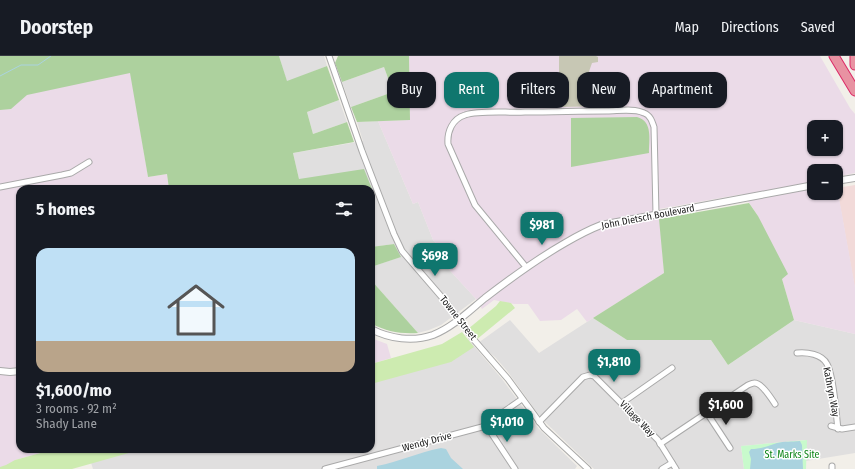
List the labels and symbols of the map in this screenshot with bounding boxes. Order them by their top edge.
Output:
street label: John Dietsch Boulevard [600,202,696,232]
pin: $981 [518,212,566,246]
pin: $698 [411,243,459,277]
street label: Towne Street [437,293,480,343]
pin: $1,810 [581,349,647,383]
street label: Kathryn Way [820,366,842,419]
pin: $1,600 [693,392,759,426]
street label: Village Way [617,398,658,440]
pin: $1,010 [474,409,540,443]
street label: Wendy Drive [401,430,453,454]
park label: St. Marks Site [764,449,820,461]

